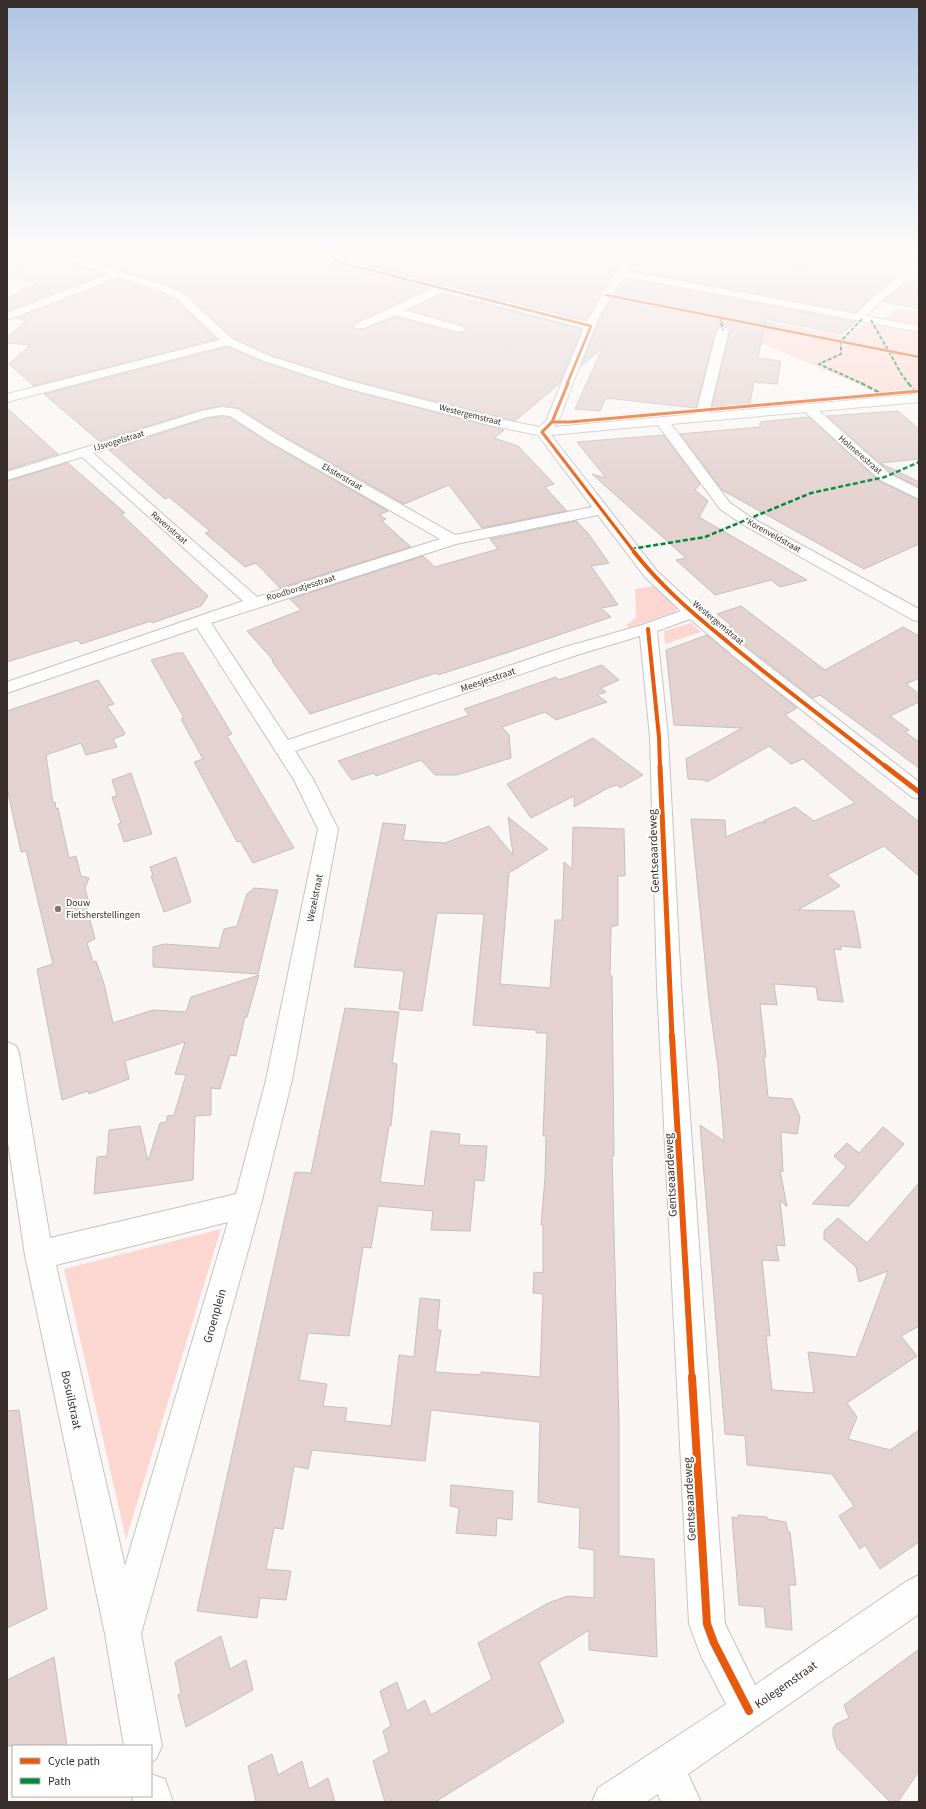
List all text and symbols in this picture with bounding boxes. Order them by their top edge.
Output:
street label: Westergemstraat [438,401,502,429]
street label: IJsvogelstraat [92,427,146,455]
street label: Holmerestraat [835,432,885,478]
street label: Eksterstraat [319,460,365,494]
street label: Ravenstraat [148,508,190,548]
street label: Korenveldstraat [745,516,803,556]
street label: Roodborstjesstraat [265,571,337,605]
street label: Westergemstraat [690,598,746,648]
street label: Meesjesstraat [459,664,518,696]
street label: Gentseaardeweg [644,809,664,893]
street label: Wezelstraat [304,872,327,923]
place label: Douw Fietsherstellingen [66,896,140,922]
marker: Douw Fietsherstellingen [53,904,63,914]
street label: Gentseaardeweg [660,1133,682,1217]
street label: Groenplein [199,1287,231,1345]
street label: Bosuilstraat [56,1369,86,1431]
street label: Gentseaardeweg [679,1457,701,1541]
street label: Kolegemstraat [751,1657,821,1713]
legend [12,1745,152,1797]
text: Cycle path [48,1753,100,1770]
text: Path [48,1773,71,1790]

